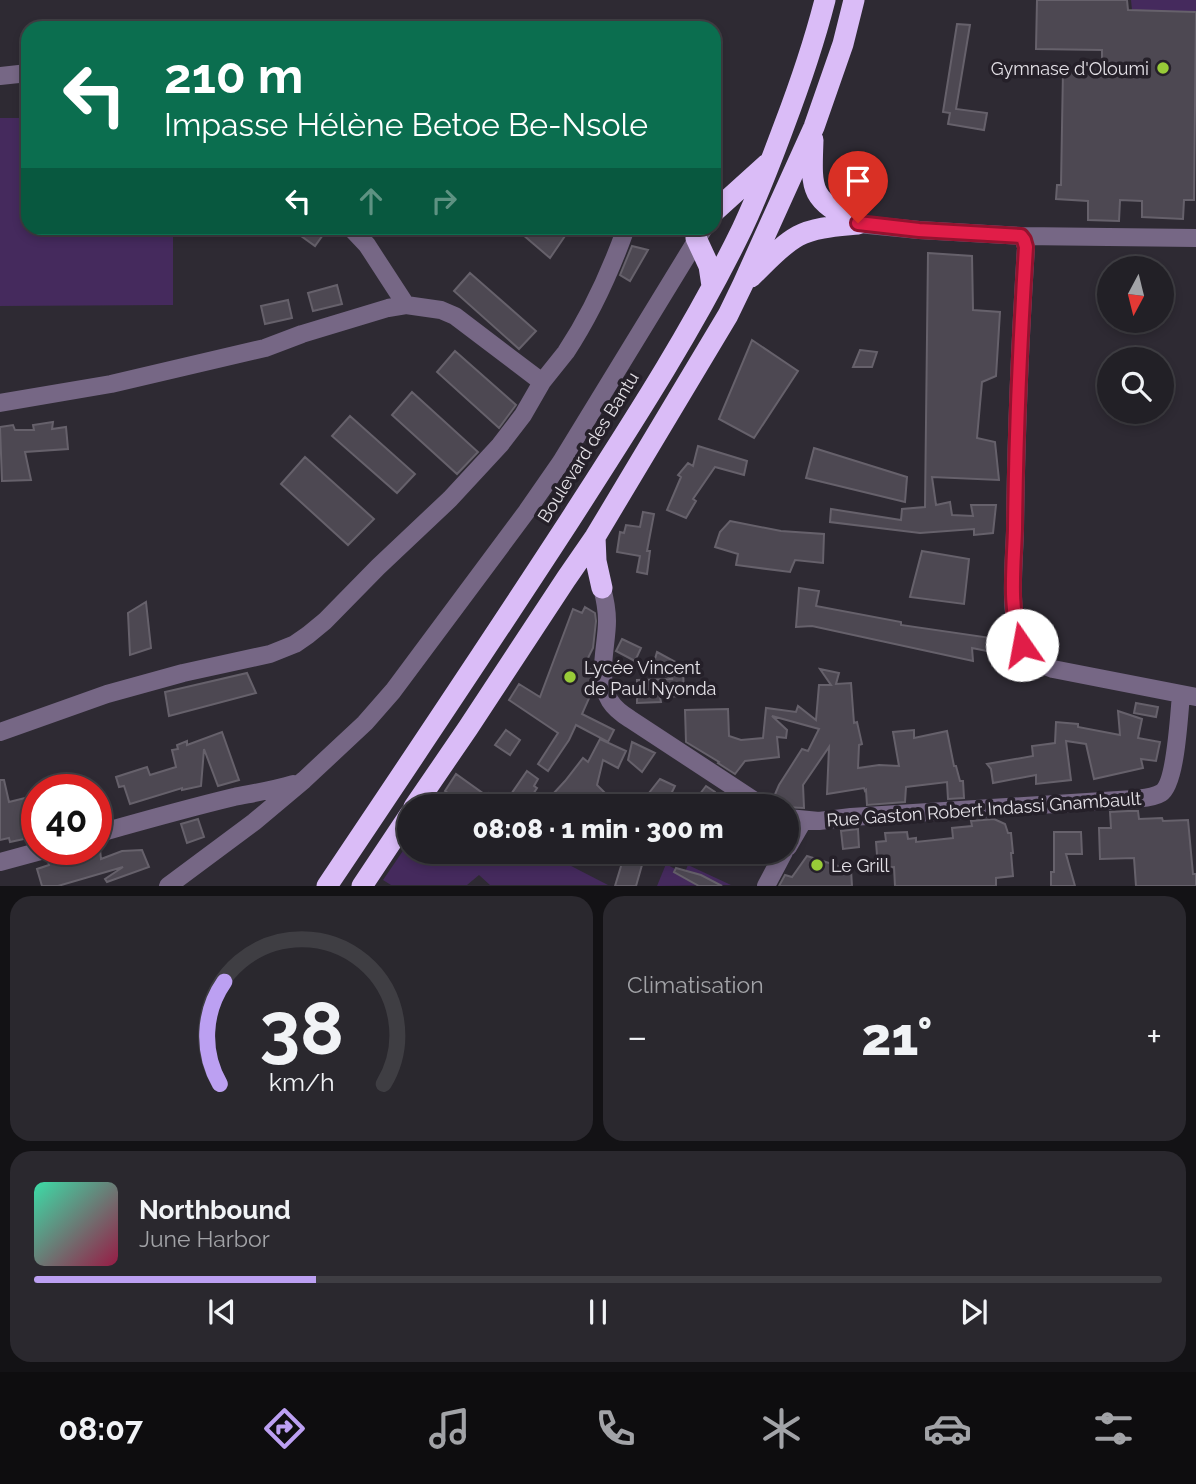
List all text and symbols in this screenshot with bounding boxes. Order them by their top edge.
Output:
text: 210 m [164,47,303,104]
icon: left [49,49,140,140]
place label: Gymnase d'Oloumi [991,58,1149,79]
marker: Gymnase d'Oloumi [1155,60,1171,76]
text: Impasse Hélène Betoe Be-Nsole [164,106,648,143]
pin [828,151,888,223]
icon: arrive [839,162,877,200]
icon: left [279,182,317,220]
icon: ahead [352,182,390,220]
icon: right [425,182,463,220]
north arrow [1097,256,1174,332]
map controls [1097,256,1174,424]
button: search [1097,347,1174,424]
street label: Boulevard des Bantu [533,368,643,526]
position arrow [985,608,1059,682]
place label: Lycée Vincent de Paul Nyonda [584,657,716,699]
marker: Lycée Vincent de Paul Nyonda [562,669,578,685]
speed limit sign: 40 [21,774,112,865]
street label: Rue Gaston Robert Indassi Gnambault [826,788,1142,830]
text: 08:08 · 1 min · 300 m [472,814,724,844]
place label: Le Grill [831,855,889,876]
marker: Le Grill [809,857,825,873]
text: Climatisation [627,971,764,998]
text: 38 [259,987,344,1072]
text: 21° [861,1006,932,1067]
text: − [627,1014,647,1059]
text: + [1146,1014,1162,1059]
text: km/h [269,1067,334,1097]
text: Northbound [139,1195,291,1225]
text: June Harbor [139,1225,270,1252]
icon: previous [203,1293,241,1331]
icon: pause [579,1293,617,1331]
icon: next [955,1293,993,1331]
icon: directions [260,1404,309,1453]
icon: music [425,1404,474,1453]
icon: phone [591,1404,640,1453]
icon: climate [757,1404,806,1453]
icon: car [923,1404,972,1453]
icon: filters [1089,1404,1138,1453]
text: 08:07 [58,1410,143,1447]

